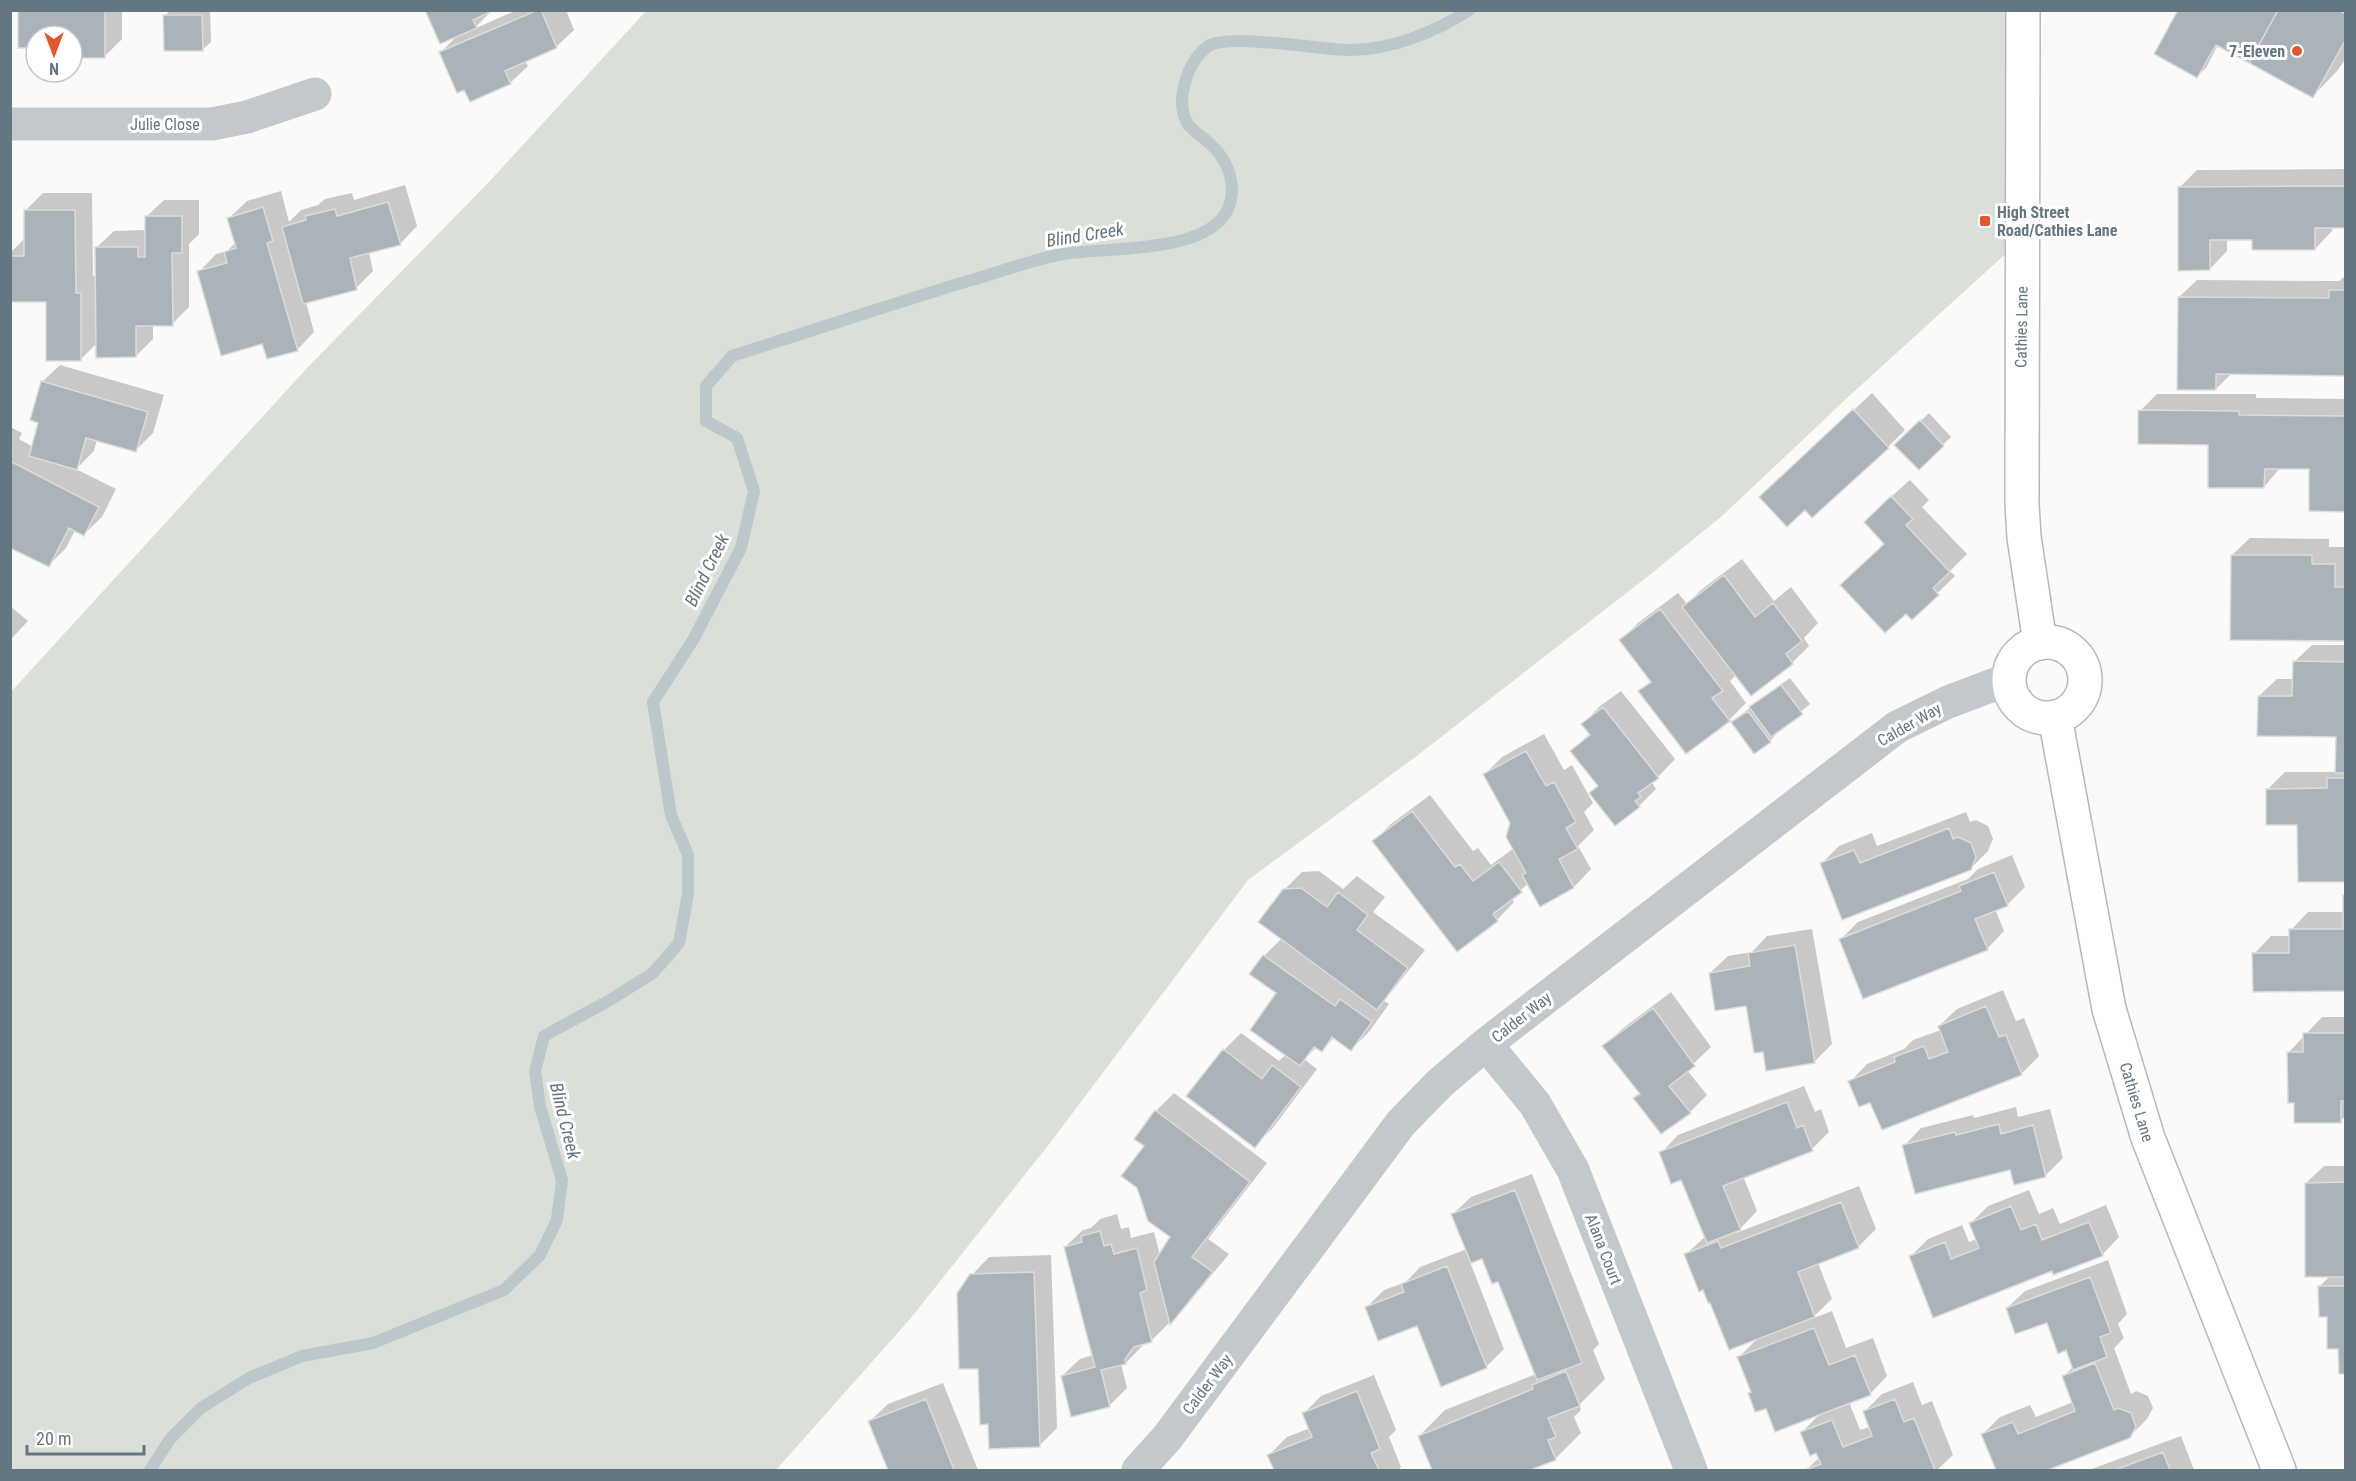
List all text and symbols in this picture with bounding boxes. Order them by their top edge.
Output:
north arrow [24,24,84,84]
place label: 7-Eleven [2229,42,2285,61]
marker: 7-Eleven [2290,44,2304,58]
text: N [49,59,59,78]
street label: Julie Close [130,115,200,134]
place label: High Street Road/Cathies Lane [1997,203,2118,240]
marker: High Street Road/Cathies Lane [1978,214,1992,228]
water label: Blind Creek [1045,218,1126,251]
street label: Cathies Lane [2011,286,2032,368]
water label: Blind Creek [680,529,734,609]
street label: Calder Way [1874,698,1945,750]
street label: Calder Way [1488,988,1555,1047]
street label: Cathies Lane [2116,1060,2158,1144]
water label: Blind Creek [546,1080,585,1162]
street label: Alana Court [1581,1211,1626,1288]
street label: Calder Way [1179,1350,1236,1418]
scale bar [27,1418,144,1456]
text: 20 m [36,1428,71,1449]

